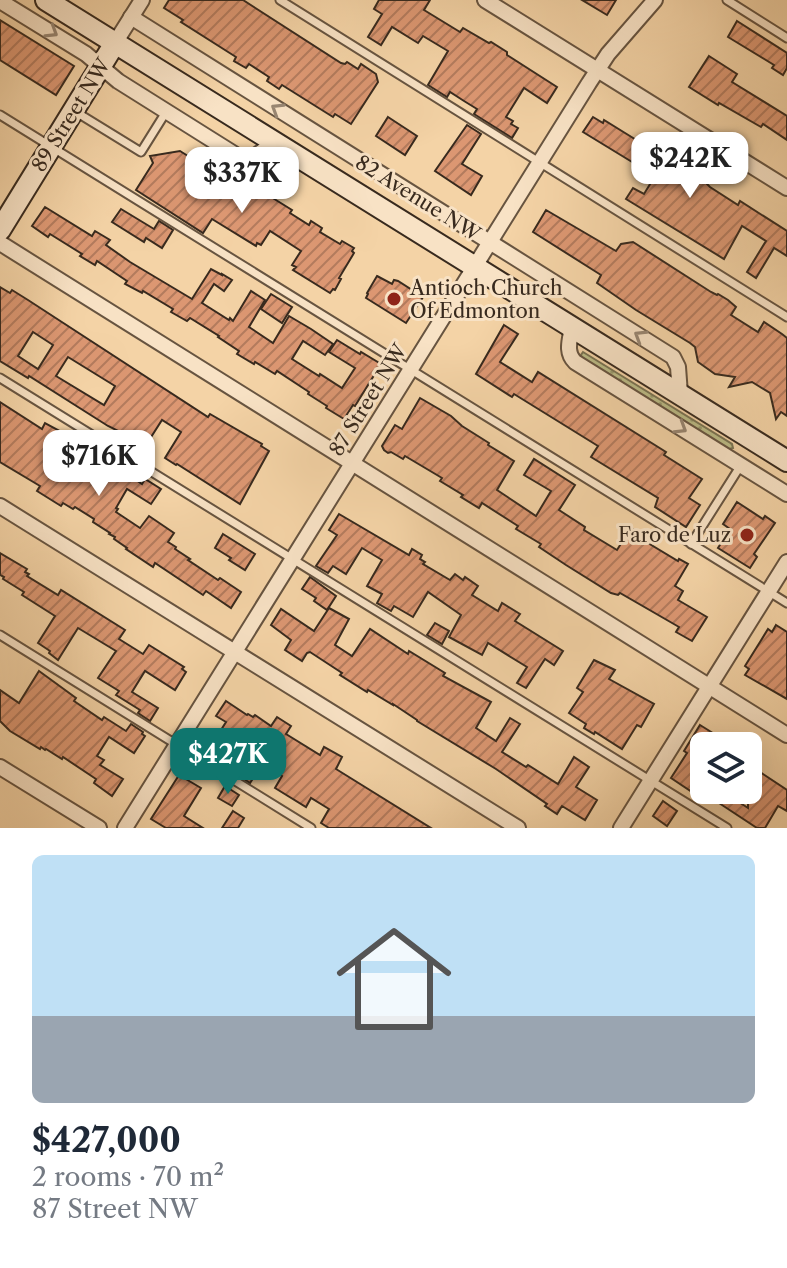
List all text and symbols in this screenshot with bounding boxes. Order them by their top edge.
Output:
one-way arrow [43,23,57,38]
street label: 89 Street NW [27,53,116,176]
one-way arrow [271,104,286,119]
pin: $242K [634,132,746,200]
text: $242K [649,142,731,174]
pin: $337K [186,147,298,215]
street label: 82 Avenue NW [351,150,486,247]
text: $337K [203,157,281,189]
place label: Antioch Church Of Edmonton [409,276,563,323]
marker: Antioch Church Of Edmonton [385,290,403,308]
one-way arrow [634,331,649,346]
street label: 87 Street NW [324,339,413,460]
one-way arrow [672,418,687,434]
pin: $716K [43,430,155,498]
text: $716K [61,440,137,472]
place label: Faro de Luz [618,523,731,547]
marker: Faro de Luz [738,526,756,544]
pin: $427K [172,728,284,796]
map controls [690,732,762,804]
button: layers [690,732,762,804]
text: $427K [188,738,268,770]
icon: home [322,907,466,1051]
text: $427,000 [32,1119,181,1161]
text: 2 rooms · 70 m² [32,1161,224,1193]
text: 87 Street NW [32,1193,198,1225]

